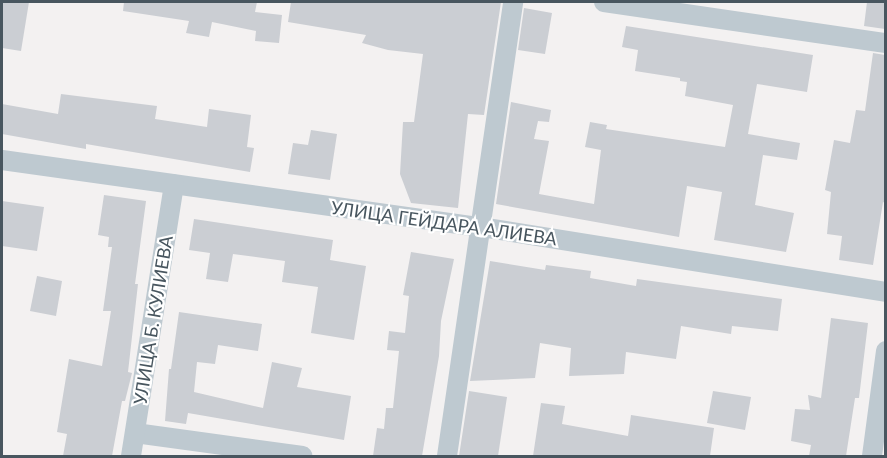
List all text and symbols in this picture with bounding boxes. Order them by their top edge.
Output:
street label: УЛИЦА ГЕЙДАРА АЛИЕВА [330,196,558,250]
street label: УЛИЦА Б. КУЛИЕВА [129,234,177,406]

